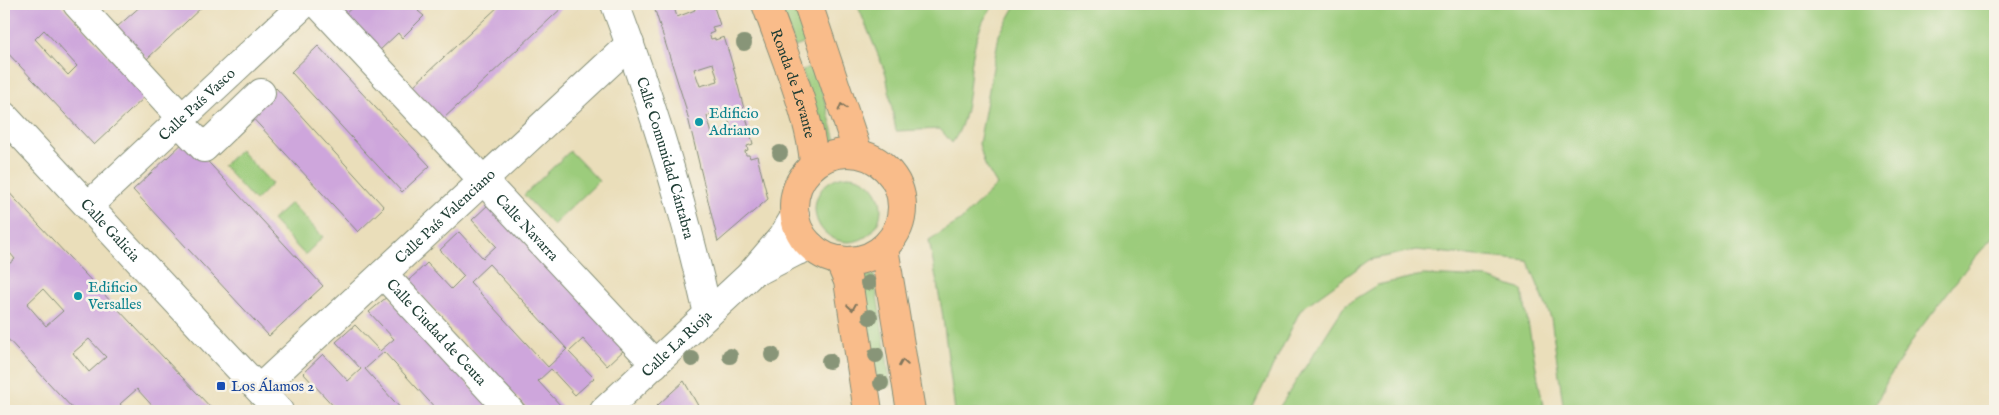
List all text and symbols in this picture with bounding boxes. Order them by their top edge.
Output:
street label: Ronda de Levante [766,26,820,140]
street label: Calle País Vasco [154,64,239,145]
street label: Calle Comunidad Cántabra [632,74,699,241]
one-way arrow [838,103,848,111]
place label: Edificio Adriano [708,104,759,140]
marker: Edificio Adriano [693,116,705,128]
street label: Calle País Valenciano [391,165,499,267]
street label: Calle Navarra [491,190,563,265]
street label: Calle Galicia [76,195,145,266]
street label: Calle Ciudad de Ceuta [383,275,491,390]
place label: Edificio Versalles [87,278,142,314]
marker: Edificio Versalles [72,290,84,302]
one-way arrow [846,303,857,311]
street label: Calle La Rioja [637,306,716,381]
one-way arrow [898,359,909,367]
place label: Los Álamos 2 [231,377,314,396]
marker: Los Álamos 2 [215,380,227,392]

